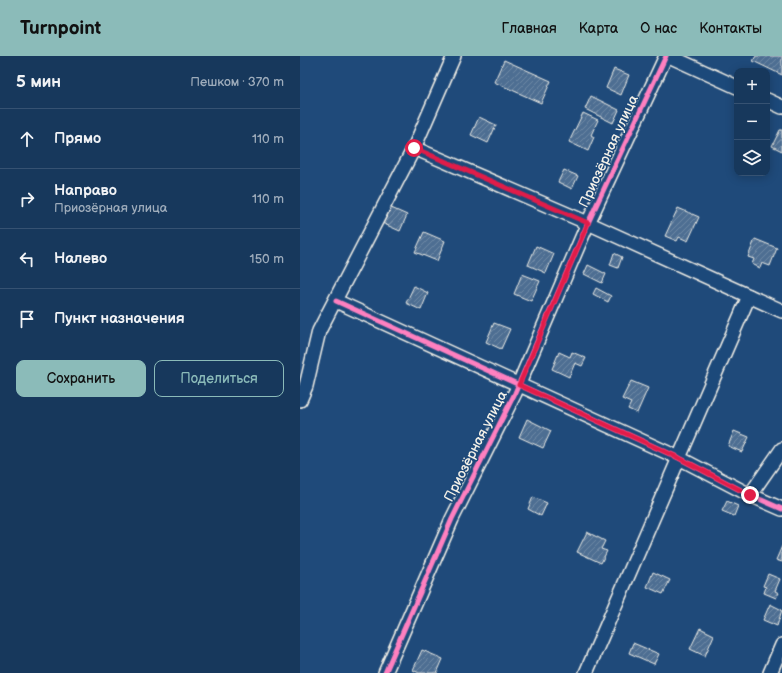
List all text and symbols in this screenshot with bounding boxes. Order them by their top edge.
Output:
text: Turnpoint [20,17,101,40]
text: Главная [502,20,557,37]
text: Карта [579,20,618,37]
text: О нас [640,20,677,37]
text: Контакты [699,20,762,37]
map controls [734,68,770,176]
button: + [734,68,770,104]
text: 5 мин [16,72,61,92]
text: Пешком · 370 m [190,74,284,90]
street label: Приозёрная улица [575,92,642,210]
button: − [734,104,770,140]
icon: ahead [16,128,38,150]
text: Прямо [54,129,101,148]
text: 110 m [252,131,284,147]
route start [405,139,423,157]
button: layers [734,140,770,176]
text: Направо [54,181,117,200]
icon: right [16,188,38,210]
text: 110 m [252,191,284,207]
text: Приозёрная улица [54,200,167,216]
icon: left [16,248,38,270]
text: Налево [54,249,107,268]
text: 150 m [250,251,284,267]
icon: arrive [16,308,38,330]
text: Пункт назначения [54,309,185,328]
button: Сохранить [16,360,146,397]
button: Поделиться [154,360,284,397]
street label: Приозёрная улица [440,387,511,505]
route end [741,486,759,504]

